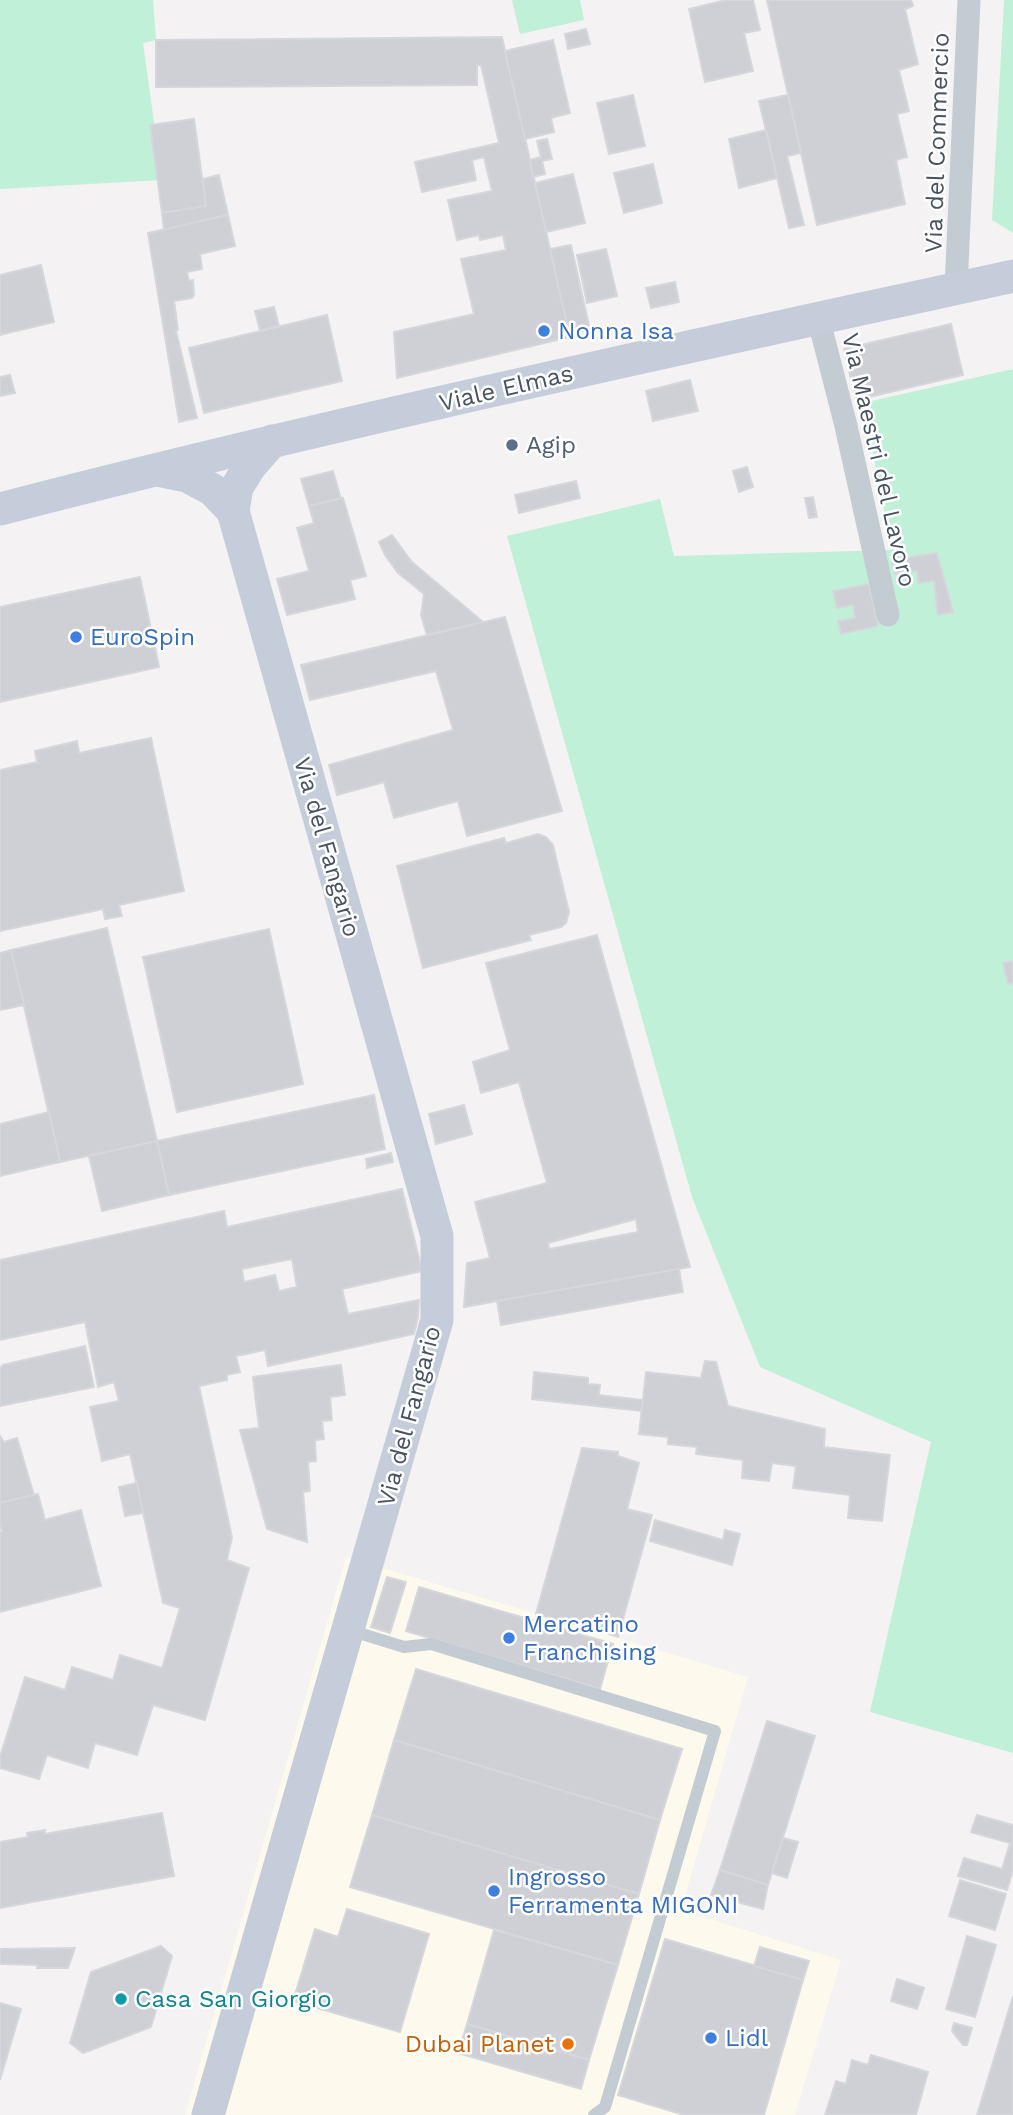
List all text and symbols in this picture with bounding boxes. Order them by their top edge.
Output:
street label: Via del Commercio [919,32,955,254]
place label: Nonna Isa [558,317,674,345]
marker: Nonna Isa [536,323,552,339]
street label: Via Maestri del Lavoro [836,330,922,590]
street label: Viale Elmas [436,359,576,417]
place label: Agip [526,431,576,459]
marker: Agip [504,437,520,453]
place label: EuroSpin [90,623,195,651]
marker: EuroSpin [68,629,84,645]
street label: Via del Fangario [288,754,366,940]
street label: Via del Fangario [371,1323,447,1509]
place label: Mercatino Franchising [523,1610,656,1666]
marker: Mercatino Franchising [501,1630,517,1646]
place label: Ingrosso Ferramenta MIGONI [508,1863,738,1919]
marker: Ingrosso Ferramenta MIGONI [486,1883,502,1899]
place label: Casa San Giorgio [135,1985,332,2013]
marker: Casa San Giorgio [113,1991,129,2007]
place label: Lidl [725,2024,769,2052]
place label: Dubai Planet [405,2030,554,2058]
marker: Lidl [703,2030,719,2046]
marker: Dubai Planet [560,2036,576,2052]

